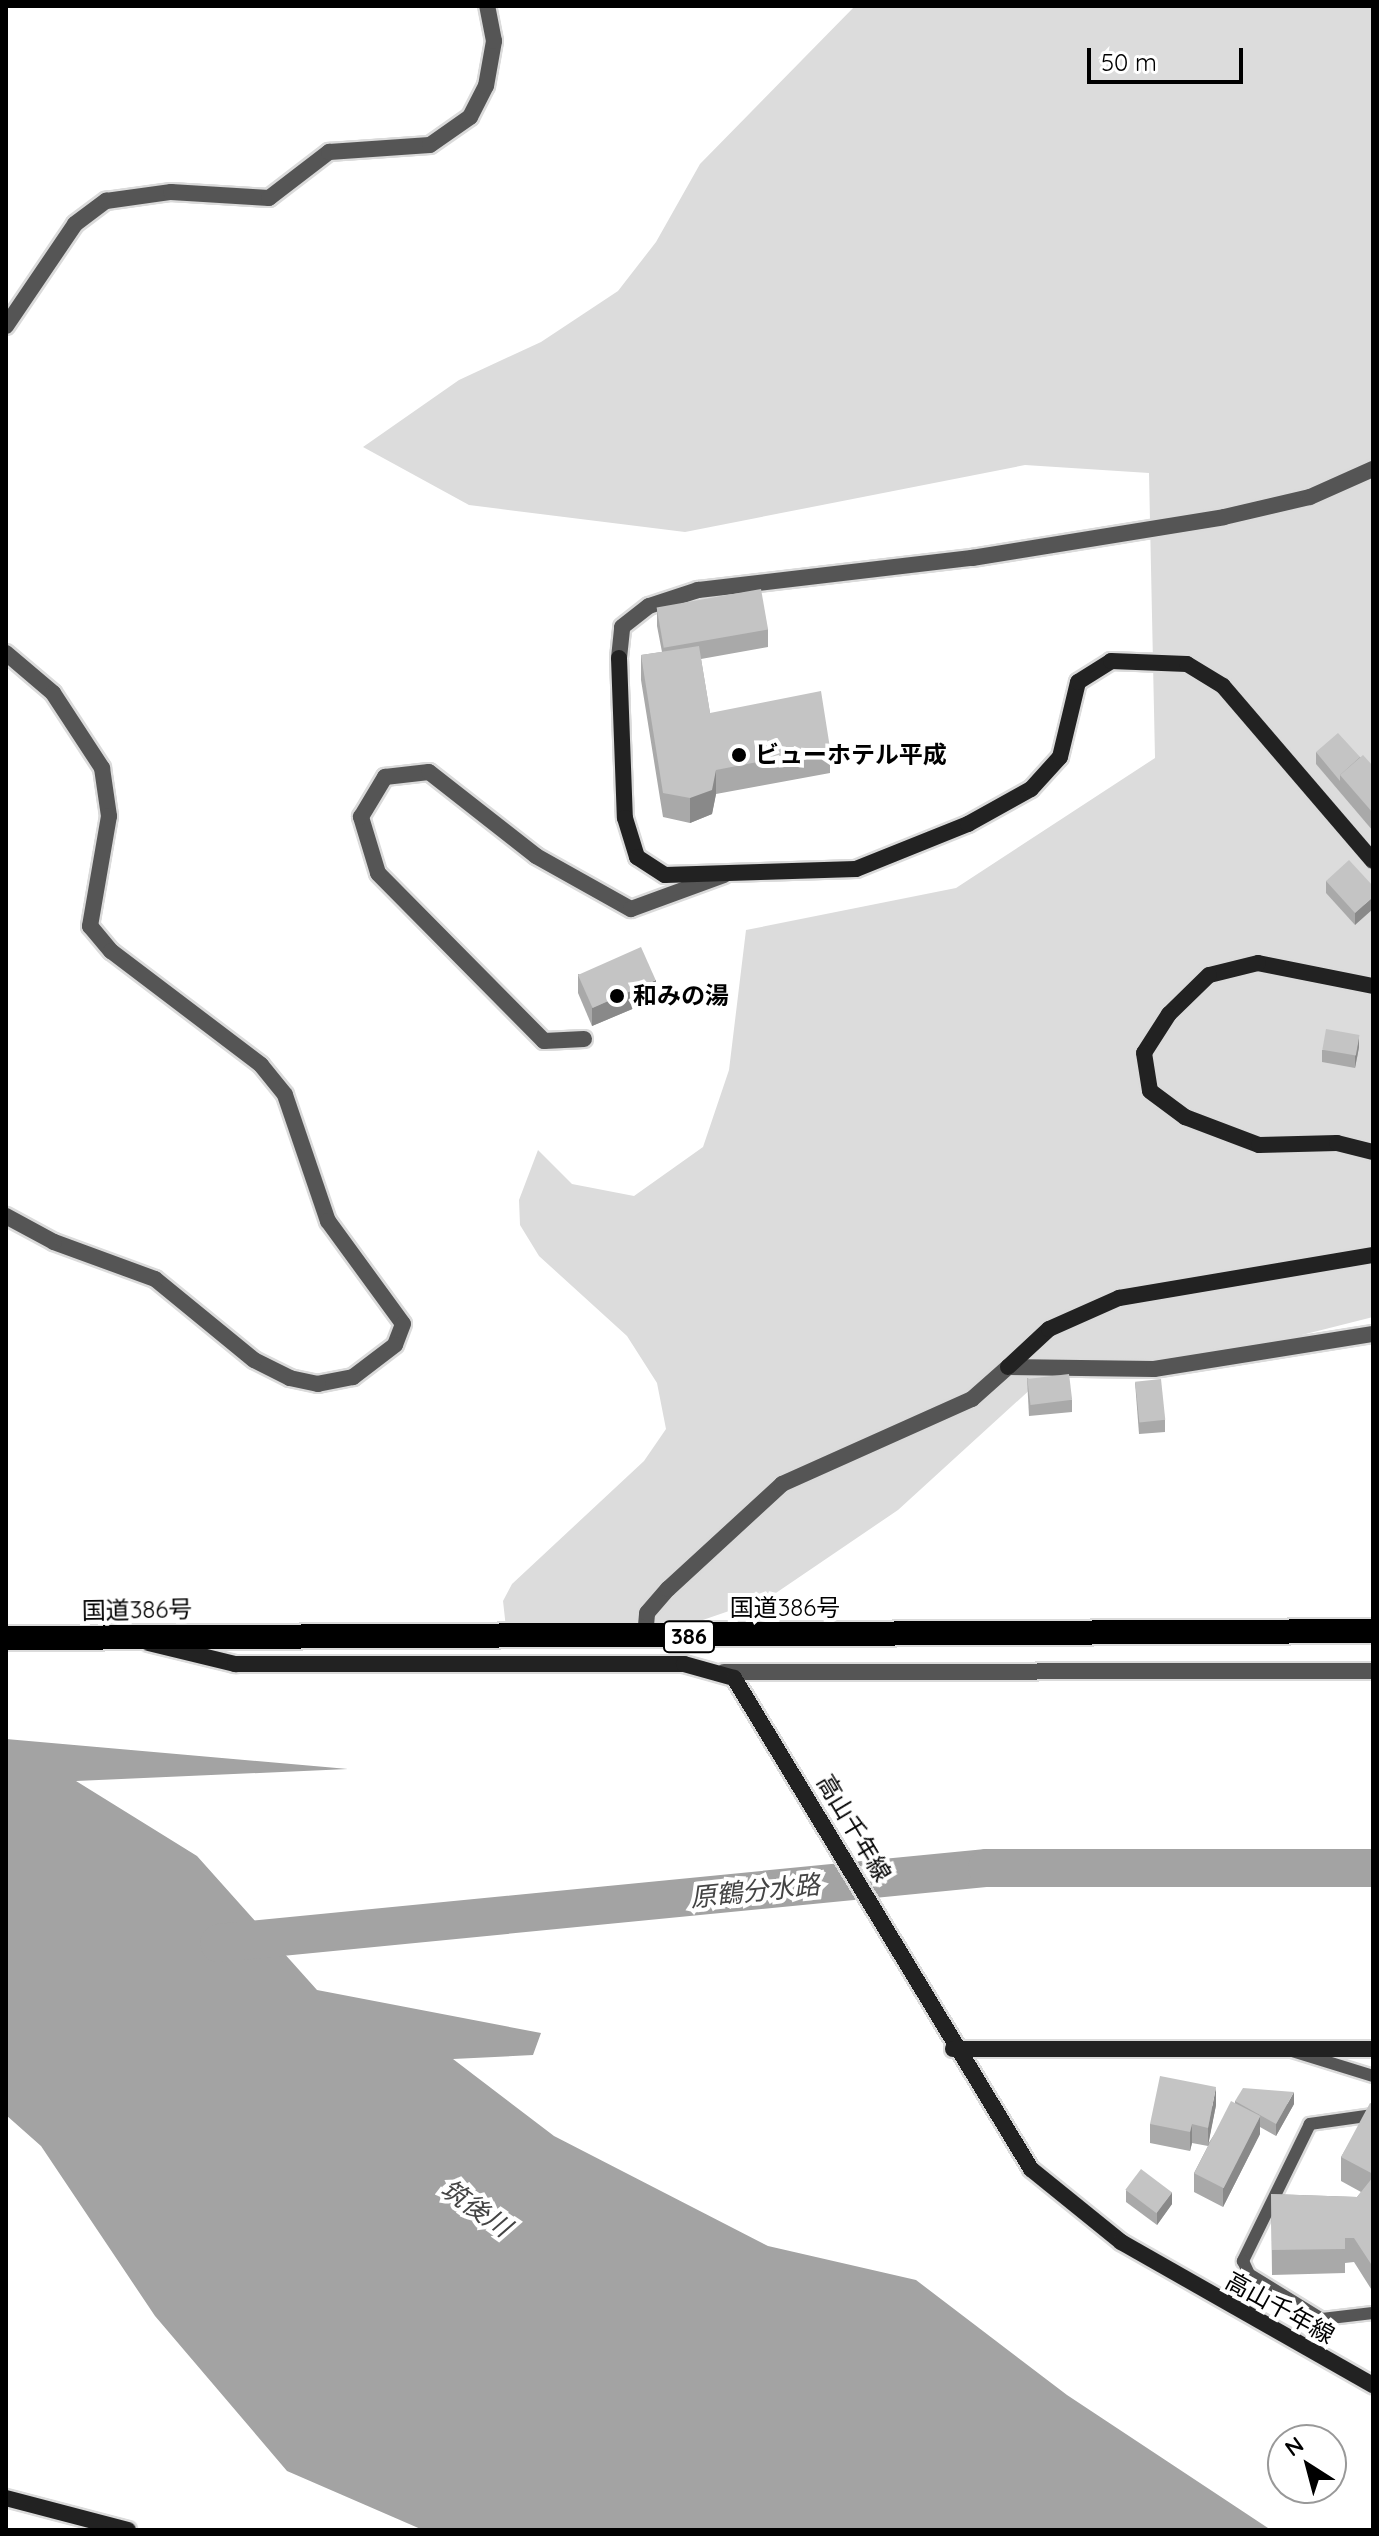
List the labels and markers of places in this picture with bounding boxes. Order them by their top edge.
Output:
place label: ビューホテル平成 [755,741,947,769]
marker: ビューホテル平成 [730,746,748,764]
place label: 和みの湯 [633,982,729,1010]
marker: 和みの湯 [608,987,626,1005]

